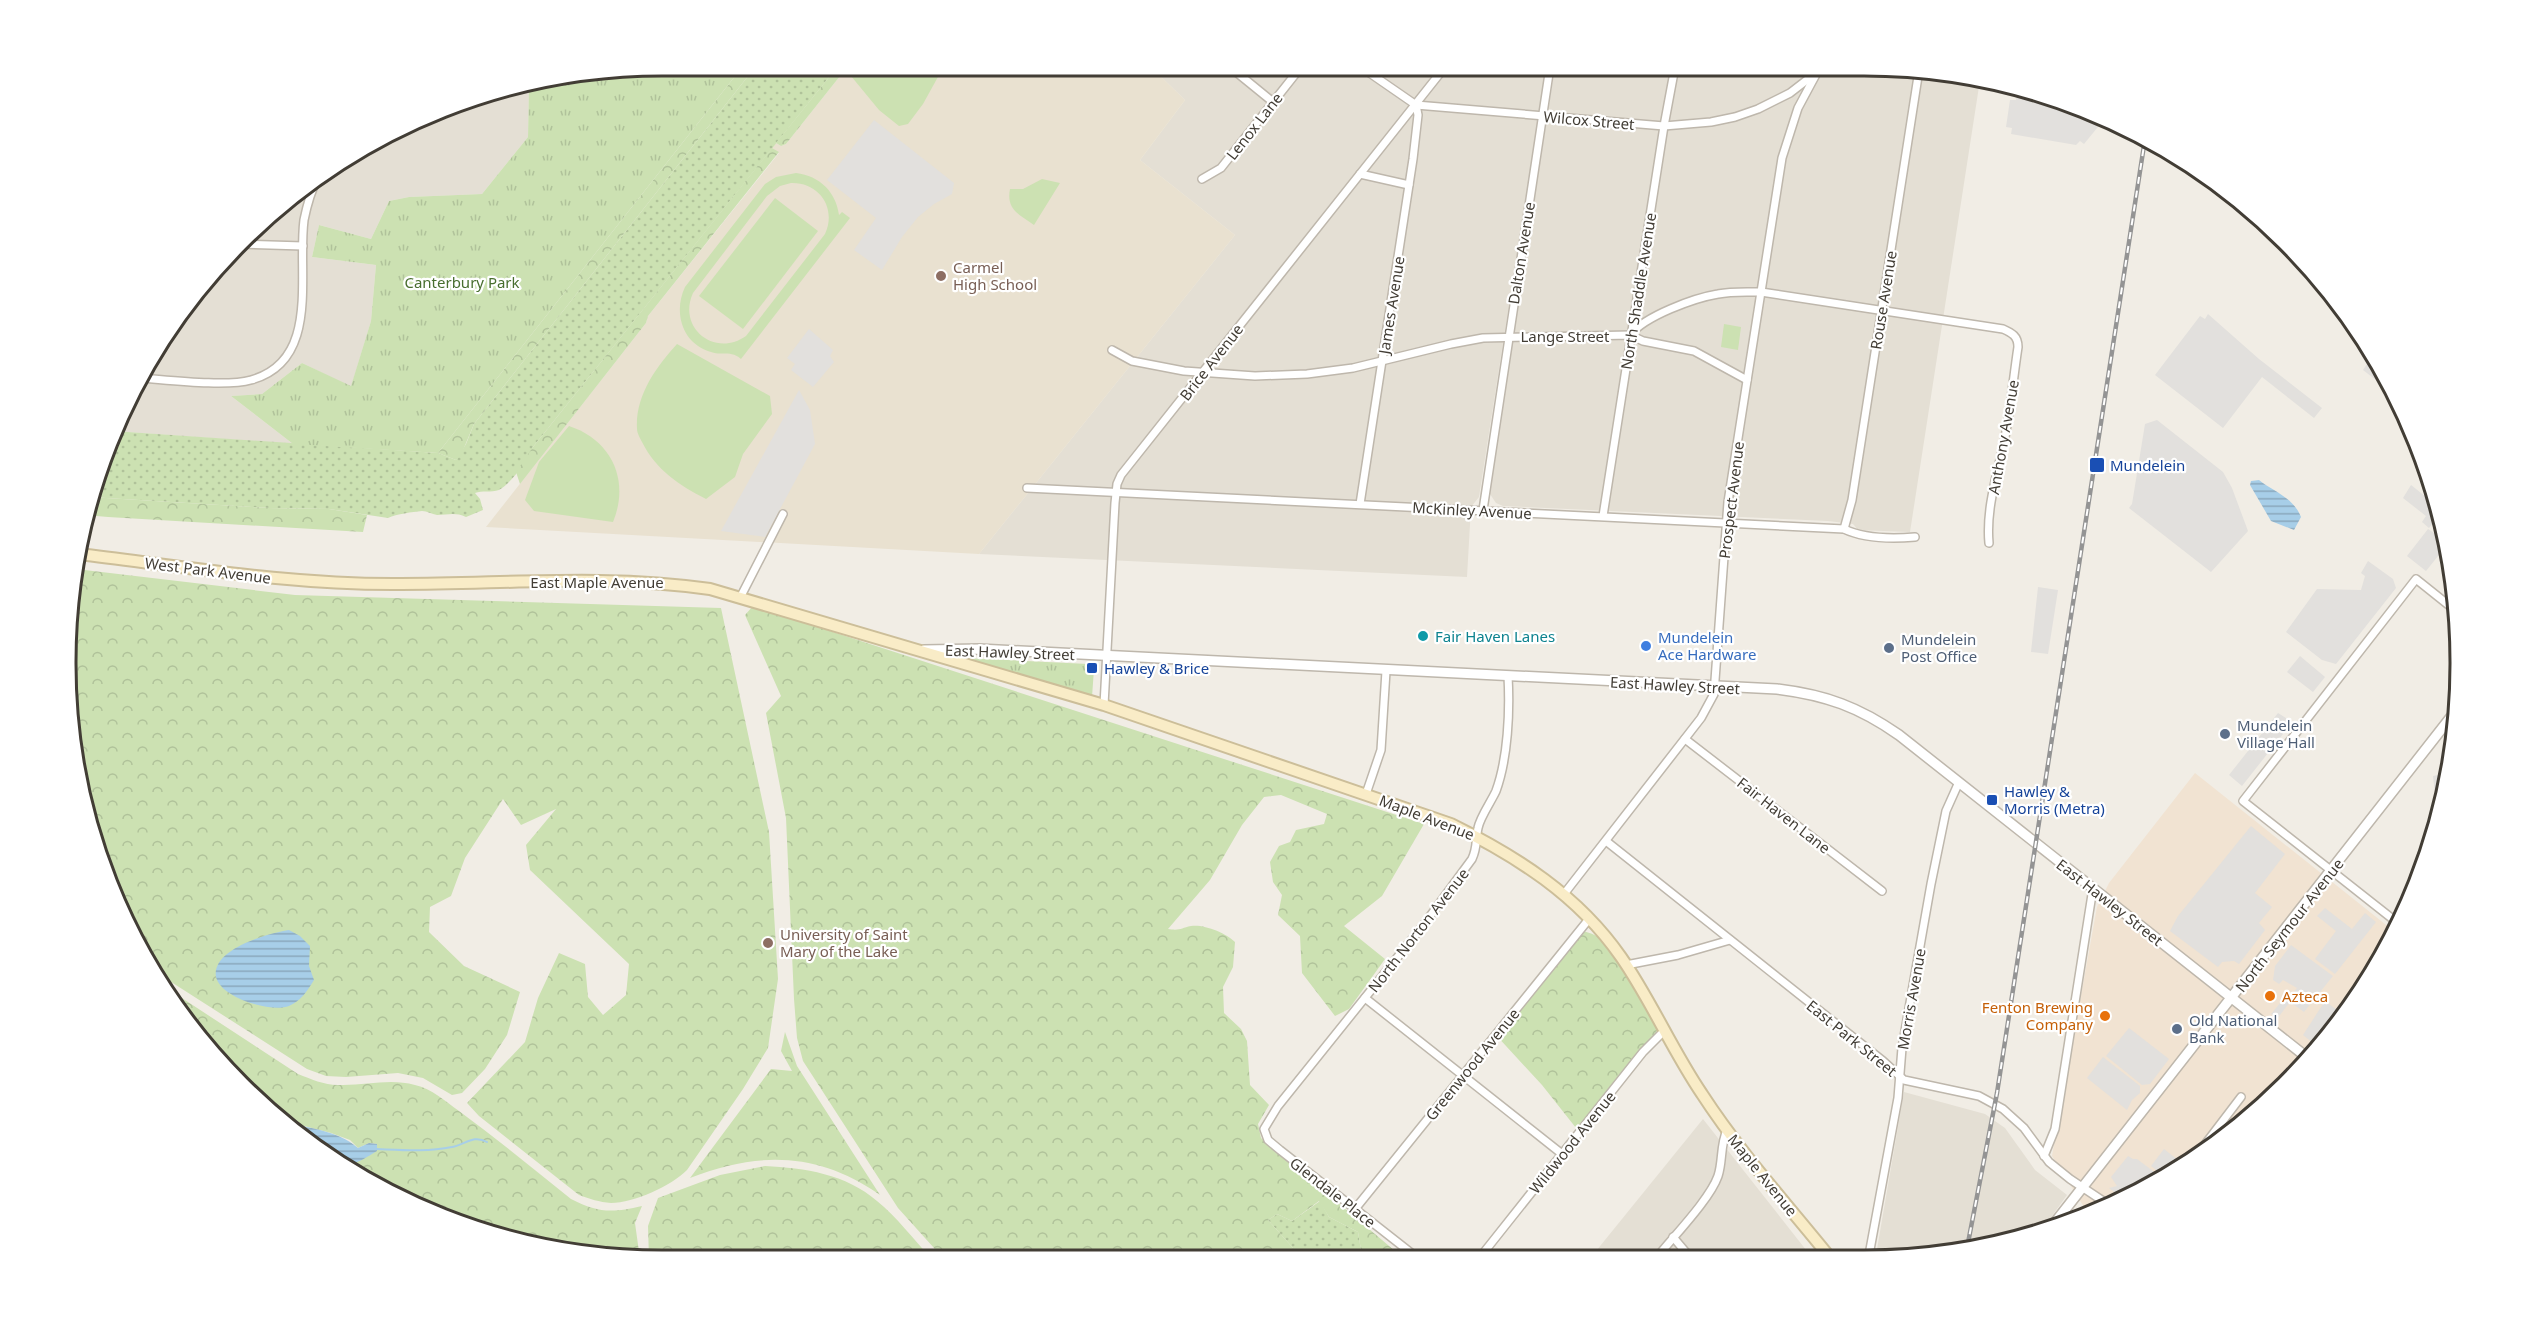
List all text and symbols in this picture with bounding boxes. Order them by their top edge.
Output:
street label: Lenox Lane [1221,88,1287,164]
street label: Wilcox Street [1543,106,1636,134]
street label: Dalton Avenue [1503,200,1539,306]
street label: North Shaddle Avenue [1616,211,1660,371]
street label: Rouse Avenue [1865,249,1901,351]
street label: James Avenue [1373,255,1409,357]
place label: Carmel High School [953,257,1037,294]
marker: Carmel High School [934,269,948,283]
park label: Canterbury Park [404,272,520,292]
street label: Brice Avenue [1175,320,1247,404]
street label: Lange Street [1520,326,1610,346]
street label: Anthony Avenue [1983,378,2023,496]
street label: Prospect Avenue [1714,440,1748,560]
place label: Mundelein [2110,455,2185,475]
marker: Mundelein [2088,456,2106,474]
street label: McKinley Avenue [1412,497,1532,523]
street label: West Park Avenue [144,552,272,588]
street label: East Maple Avenue [530,572,664,592]
place label: Fair Haven Lanes [1435,626,1555,646]
place label: Mundelein Ace Hardware [1658,627,1756,664]
marker: Fair Haven Lanes [1416,629,1430,643]
place label: Mundelein Post Office [1901,629,1977,666]
marker: Mundelein Ace Hardware [1639,639,1653,653]
street label: East Hawley Street [945,640,1076,664]
marker: Mundelein Post Office [1882,641,1896,655]
place label: Hawley & Brice [1104,658,1209,678]
marker: Hawley & Brice [1085,661,1099,675]
street label: East Hawley Street [1610,672,1741,698]
place label: Mundelein Village Hall [2237,715,2315,752]
marker: Mundelein Village Hall [2218,727,2232,741]
street label: Fair Haven Lane [1733,772,1835,858]
place label: Hawley & Morris (Metra) [2004,781,2105,818]
street label: Maple Avenue [1377,790,1477,844]
marker: Hawley & Morris (Metra) [1985,793,1999,807]
street label: East Hawley Street [2053,854,2168,950]
street label: North Seymour Avenue [2231,854,2347,996]
street label: North Norton Avenue [1363,864,1473,996]
place label: University of Saint Mary of the Lake [780,924,908,961]
marker: University of Saint Mary of the Lake [761,936,775,950]
street label: Morris Avenue [1892,947,1930,1051]
place label: Azteca [2282,986,2328,1006]
marker: Azteca [2263,989,2277,1003]
street label: East Park Street [1803,995,1902,1081]
place label: Fenton Brewing Company [1982,997,2093,1034]
street label: Greenwood Avenue [1421,1004,1523,1124]
marker: Fenton Brewing Company [2098,1009,2112,1023]
place label: Old National Bank [2189,1010,2277,1047]
marker: Old National Bank [2170,1022,2184,1036]
street label: Wildwood Avenue [1524,1086,1620,1198]
street label: Maple Avenue [1724,1130,1802,1220]
street label: Glendale Place [1286,1152,1380,1232]

